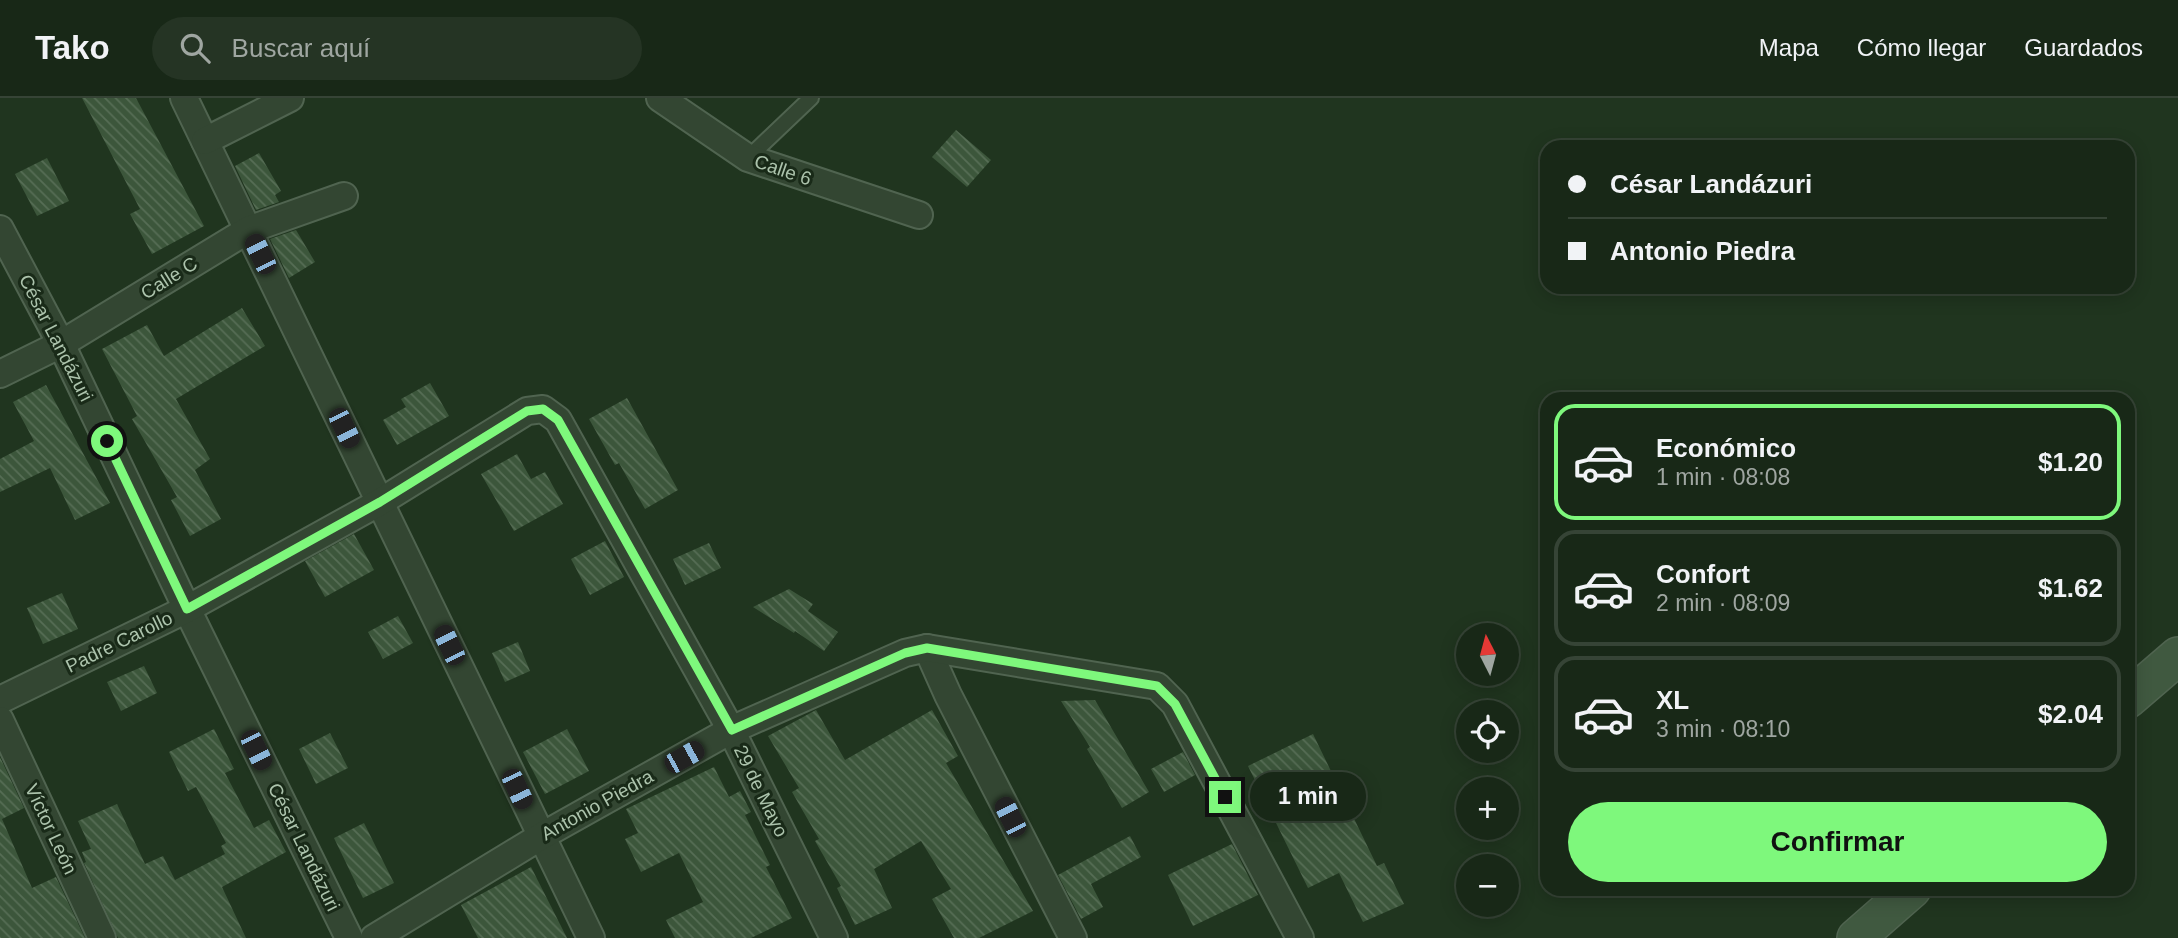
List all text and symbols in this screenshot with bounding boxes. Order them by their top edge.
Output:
search box [152,17,642,80]
text: Tako [35,29,110,66]
icon: search [176,29,214,67]
text: Buscar aquí [232,33,370,63]
text: Mapa [1759,34,1819,61]
text: Cómo llegar [1857,34,1986,61]
text: Guardados [2024,34,2143,61]
street label: Calle 6 [752,150,814,190]
text: César Landázuri [1610,169,1812,199]
car [242,231,279,277]
text: Antonio Piedra [1610,236,1795,266]
street label: Calle C [137,253,201,303]
street label: César Landázuri [15,271,97,405]
car [326,405,363,451]
route start [91,425,123,457]
icon: car [1572,431,1635,494]
text: Económico [1656,433,1796,463]
text: $1.20 [2038,447,2103,477]
text: 1 min · 08:08 [1656,464,1790,490]
icon: car [1572,557,1635,620]
text: Confort [1656,559,1750,589]
text: $1.62 [2038,573,2103,603]
text: 2 min · 08:09 [1656,590,1790,616]
street label: Padre Carollo [62,607,176,677]
car [431,622,468,668]
north arrow [1456,623,1519,686]
map controls [1456,623,1519,917]
icon: car [1572,683,1635,746]
text: XL [1656,685,1689,715]
text: $2.04 [2038,699,2103,729]
button: locate [1456,700,1519,763]
text: 3 min · 08:10 [1656,716,1790,742]
car [238,727,275,773]
car [661,738,708,776]
street label: 29 de Mayo [730,742,792,840]
street label: Antonio Piedra [537,765,657,844]
car [499,766,536,812]
callout: 1 min [1250,772,1365,822]
button: + [1456,777,1519,840]
street label: César Landázuri [264,780,344,914]
street label: Víctor León [21,781,81,877]
route end [1209,781,1241,813]
text: 1 min [1278,783,1338,809]
car [992,794,1029,840]
button: Confirmar [1568,802,2107,882]
button: − [1456,854,1519,917]

